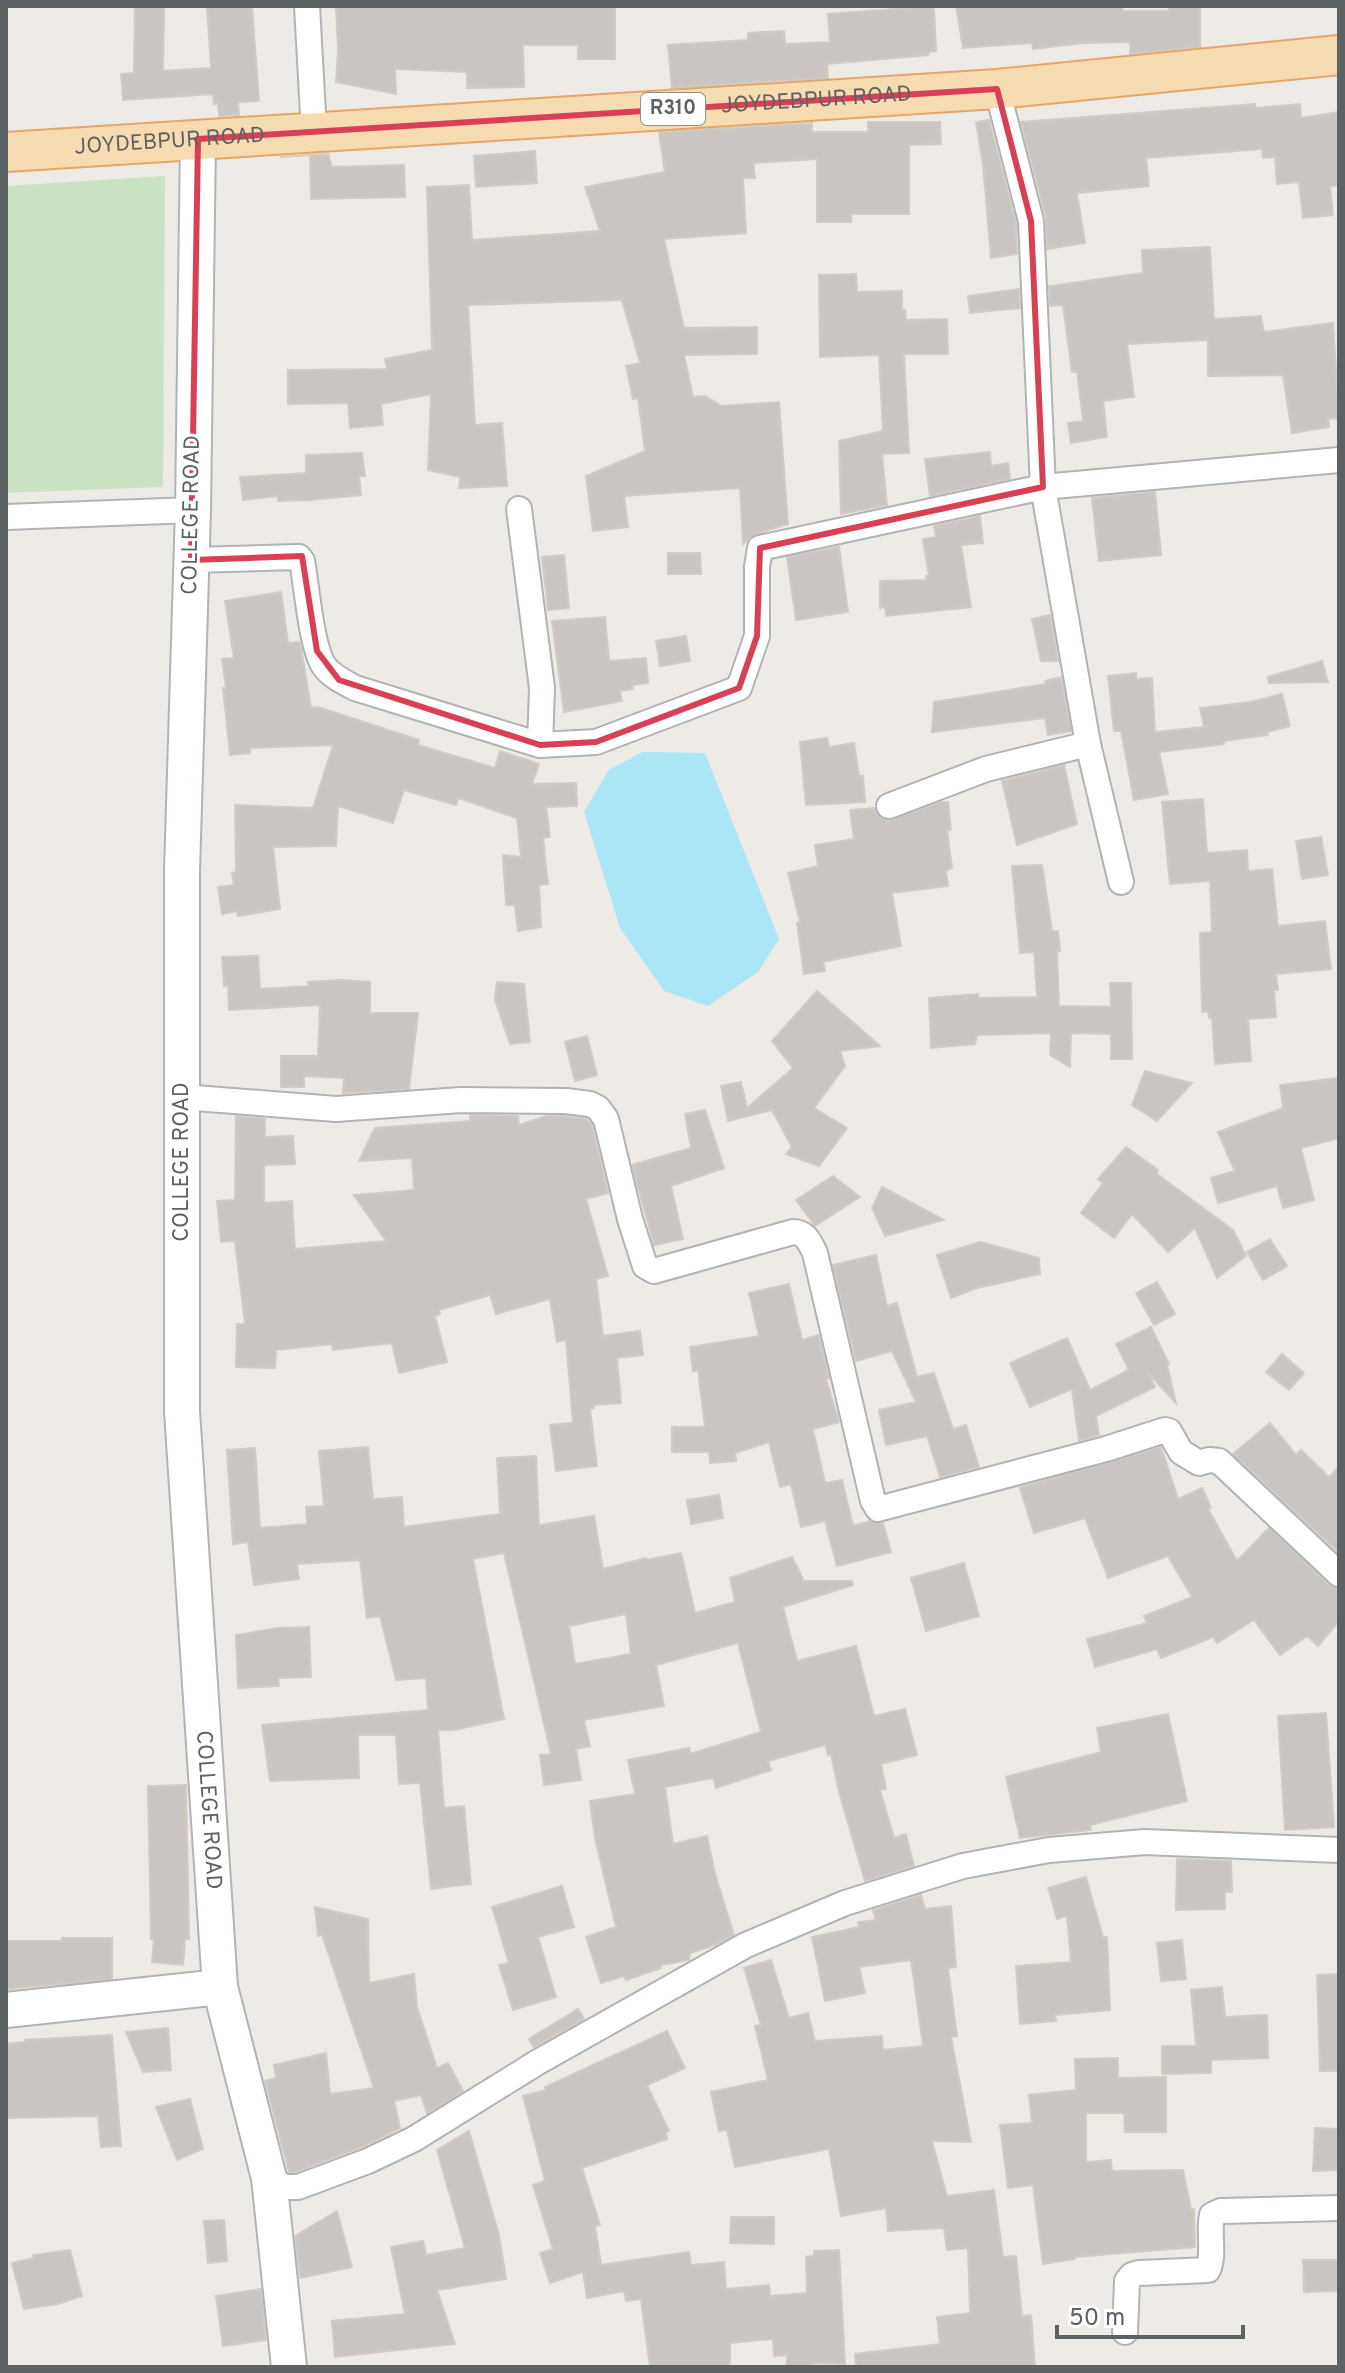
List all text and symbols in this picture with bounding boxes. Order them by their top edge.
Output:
street label: JOYDEBPUR ROAD [720,81,912,120]
road number: R310 [641,93,705,125]
street label: JOYDEBPUR ROAD [74,122,266,161]
street label: COLLEGE ROAD [177,435,207,595]
street label: COLLEGE ROAD [169,1082,196,1242]
street label: COLLEGE ROAD [190,1729,227,1890]
scale bar [1057,2289,1243,2339]
text: 50 m [1069,2304,1125,2334]

